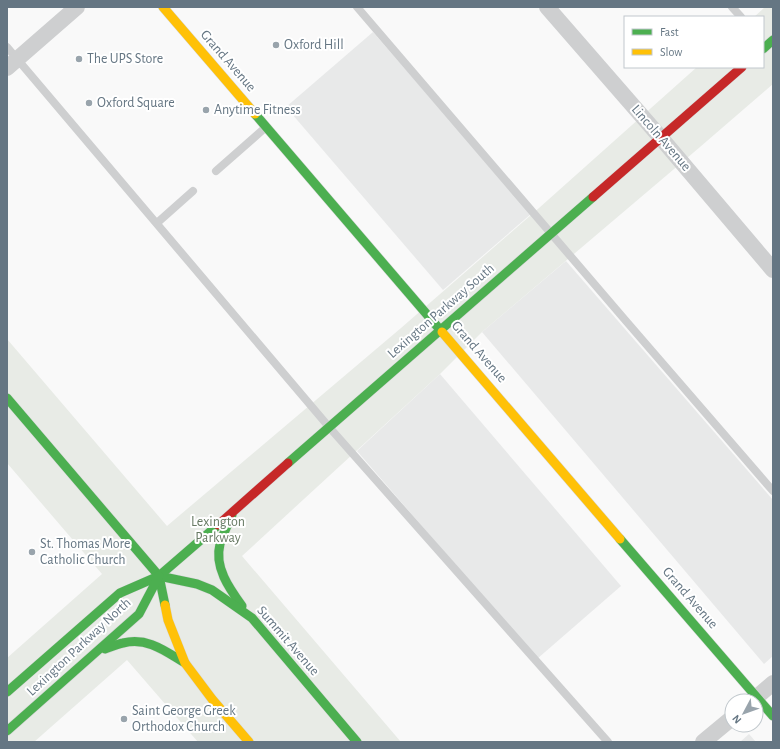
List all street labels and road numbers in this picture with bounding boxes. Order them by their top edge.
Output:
street label: Grand Avenue [198,28,258,94]
street label: Lincoln Avenue [629,102,693,174]
street label: Lexington Parkway South [385,261,497,361]
street label: Grand Avenue [449,319,509,385]
street label: Grand Avenue [660,565,720,631]
street label: Lexington Parkway North [24,595,134,699]
street label: Summit Avenue [254,604,322,678]

